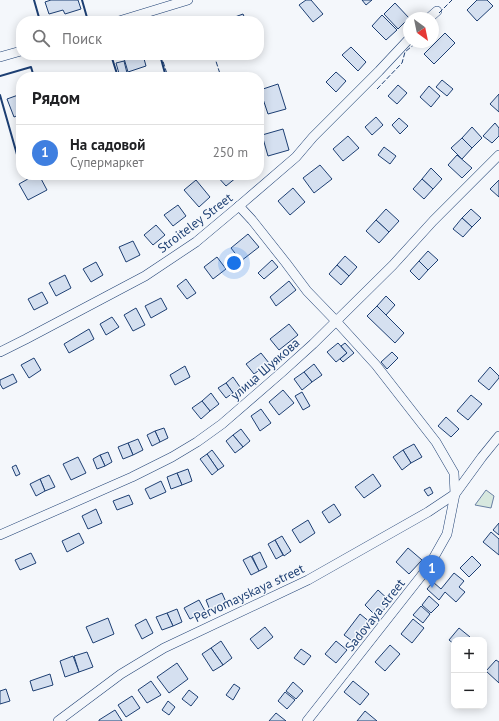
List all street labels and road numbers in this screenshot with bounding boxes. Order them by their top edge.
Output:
street label: Stroiteley Street [154,189,236,257]
street label: улица Шуякова [227,334,303,404]
street label: Pervomayskaya street [191,560,307,626]
street label: Sadovaya street [341,575,409,655]

